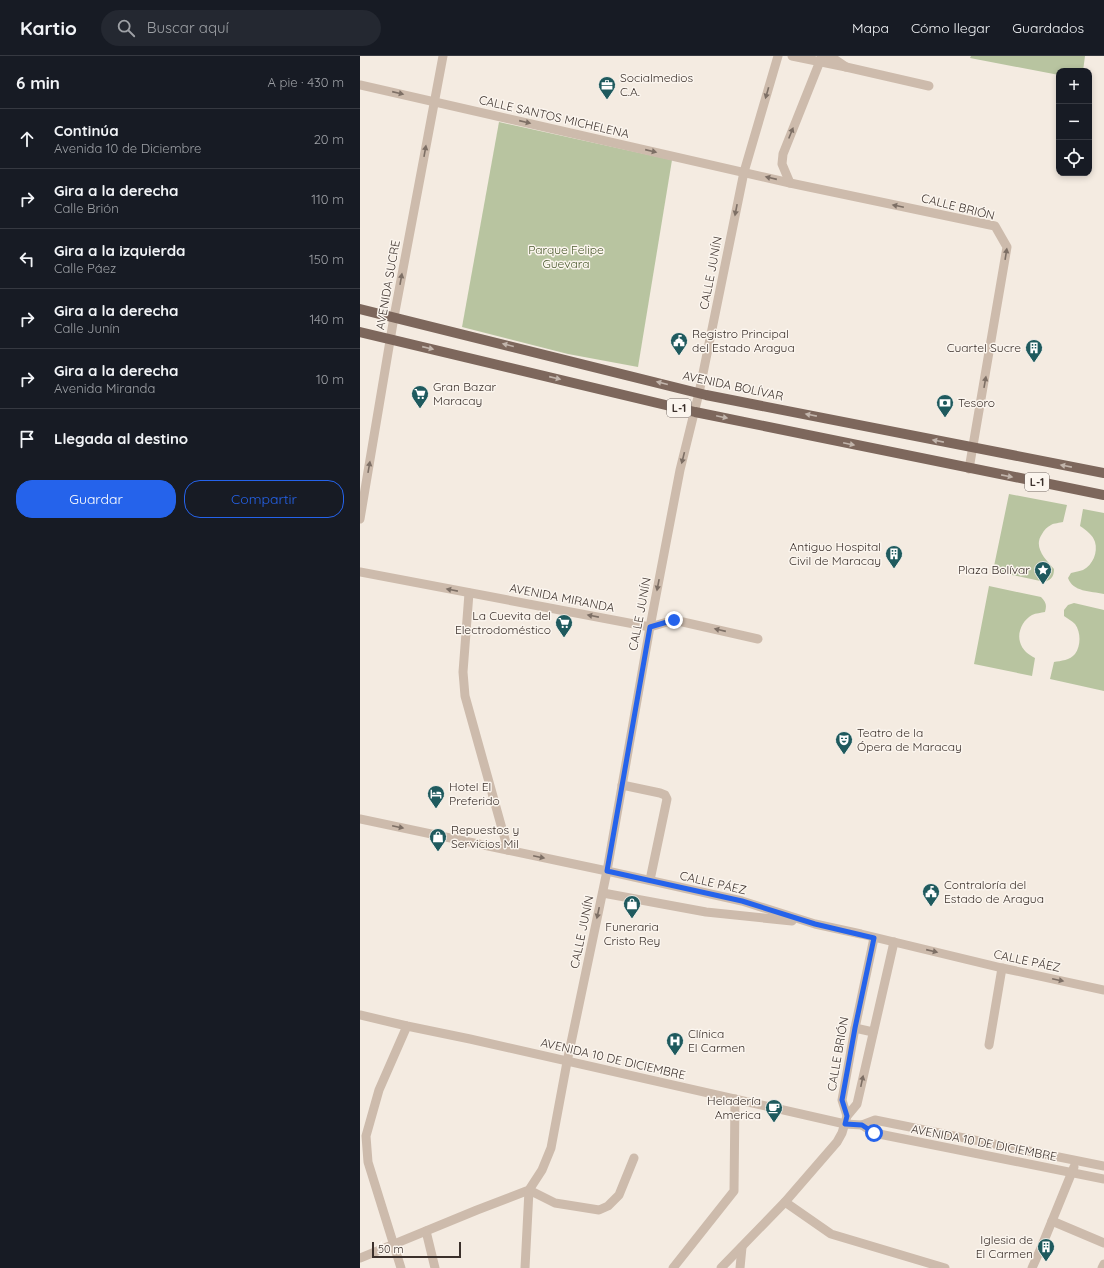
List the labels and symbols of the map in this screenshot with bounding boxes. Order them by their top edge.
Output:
place label: Socialmedios C.A. [620,70,694,99]
office icon: Socialmedios C.A. [597,75,617,100]
one-way arrow [764,88,770,100]
one-way arrow [392,91,404,97]
street label: CALLE SANTOS MICHELENA [477,92,631,141]
one-way arrow [519,120,531,126]
one-way arrow [788,126,794,138]
one-way arrow [422,145,428,157]
one-way arrow [645,149,658,155]
one-way arrow [765,175,777,181]
street label: CALLE BRIÓN [920,190,996,223]
one-way arrow [892,202,904,208]
one-way arrow [733,204,739,216]
street label: CALLE JUNÍN [696,235,725,311]
street label: AVENIDA SUCRE [372,239,403,331]
park label: Parque Felipe Guevara [528,242,604,271]
one-way arrow [1003,248,1009,260]
one-way arrow [399,273,405,285]
place label: Registro Principal del Estado Aragua [692,326,795,355]
public building icon: Registro Principal del Estado Aragua [669,331,689,356]
building icon: Cuartel Sucre [1024,338,1044,363]
place label: Cuartel Sucre [947,340,1021,355]
one-way arrow [502,342,514,348]
one-way arrow [422,345,434,351]
street label: AVENIDA BOLÍVAR [681,368,785,404]
one-way arrow [549,376,561,382]
one-way arrow [982,376,988,388]
place label: Gran Bazar Maracay [433,379,496,408]
one-way arrow [655,380,668,386]
supermarket icon: Gran Bazar Maracay [410,384,430,409]
bank icon: Tesoro [935,393,955,418]
place label: Tesoro [958,395,995,410]
road number: L-1 [667,399,691,417]
one-way arrow [805,412,817,418]
one-way arrow [716,415,728,421]
one-way arrow [932,438,944,444]
one-way arrow [843,441,856,447]
one-way arrow [680,452,686,464]
one-way arrow [366,461,372,473]
one-way arrow [1060,463,1072,469]
road number: L-1 [1025,473,1049,491]
one-way arrow [1001,474,1014,480]
place label: Antiguo Hospital Civil de Maracay [789,539,881,568]
building icon: Antiguo Hospital Civil de Maracay [884,544,904,569]
place icon: Plaza Bolívar [1033,560,1053,585]
place label: Plaza Bolívar [958,562,1030,577]
street label: CALLE JUNÍN [625,576,654,652]
one-way arrow [654,579,660,592]
street label: AVENIDA MIRANDA [508,580,616,615]
one-way arrow [446,586,458,592]
place label: La Cuevita del Electrodoméstico [455,608,551,637]
route end [665,611,683,629]
supermarket icon: La Cuevita del Electrodoméstico [554,613,574,638]
one-way arrow [587,613,599,619]
one-way arrow [714,627,726,633]
place label: Teatro de la Ópera de Maracay [857,725,962,754]
theatre icon: Teatro de la Ópera de Maracay [834,730,854,755]
place label: Hotel El Preferido [449,779,500,808]
hotel icon: Hotel El Preferido [426,784,446,809]
place label: Repuestos y Servicios Mil [451,822,519,851]
one-way arrow [392,825,404,831]
shop icon: Repuestos y Servicios Mil [428,827,448,852]
one-way arrow [533,854,545,860]
street label: CALLE PÁEZ [678,868,748,898]
place label: Contraloría del Estado de Aragua [944,877,1044,906]
public building icon: Contraloría del Estado de Aragua [921,882,941,907]
street label: CALLE JUNÍN [566,894,597,970]
shop icon: Funeraria Cristo Rey [622,894,642,919]
one-way arrow [595,907,601,919]
place label: Funeraria Cristo Rey [604,919,660,948]
street label: CALLE PÁEZ [992,946,1062,975]
one-way arrow [925,949,938,955]
one-way arrow [1052,978,1064,984]
street label: CALLE BRIÓN [824,1016,851,1092]
place label: Clínica El Carmen [688,1026,745,1055]
hospital icon: Clínica El Carmen [665,1031,685,1056]
street label: AVENIDA 10 DE DICIEMBRE [539,1035,687,1083]
one-way arrow [860,1074,866,1087]
place label: Heladería America [707,1093,761,1122]
cafe icon: Heladería America [764,1098,784,1123]
street label: AVENIDA 10 DE DICIEMBRE [910,1121,1058,1164]
route start [865,1124,883,1142]
place label: Iglesia de El Carmen [976,1232,1033,1261]
building icon: Iglesia de El Carmen [1036,1237,1056,1262]
scale bar [372,1240,461,1259]

